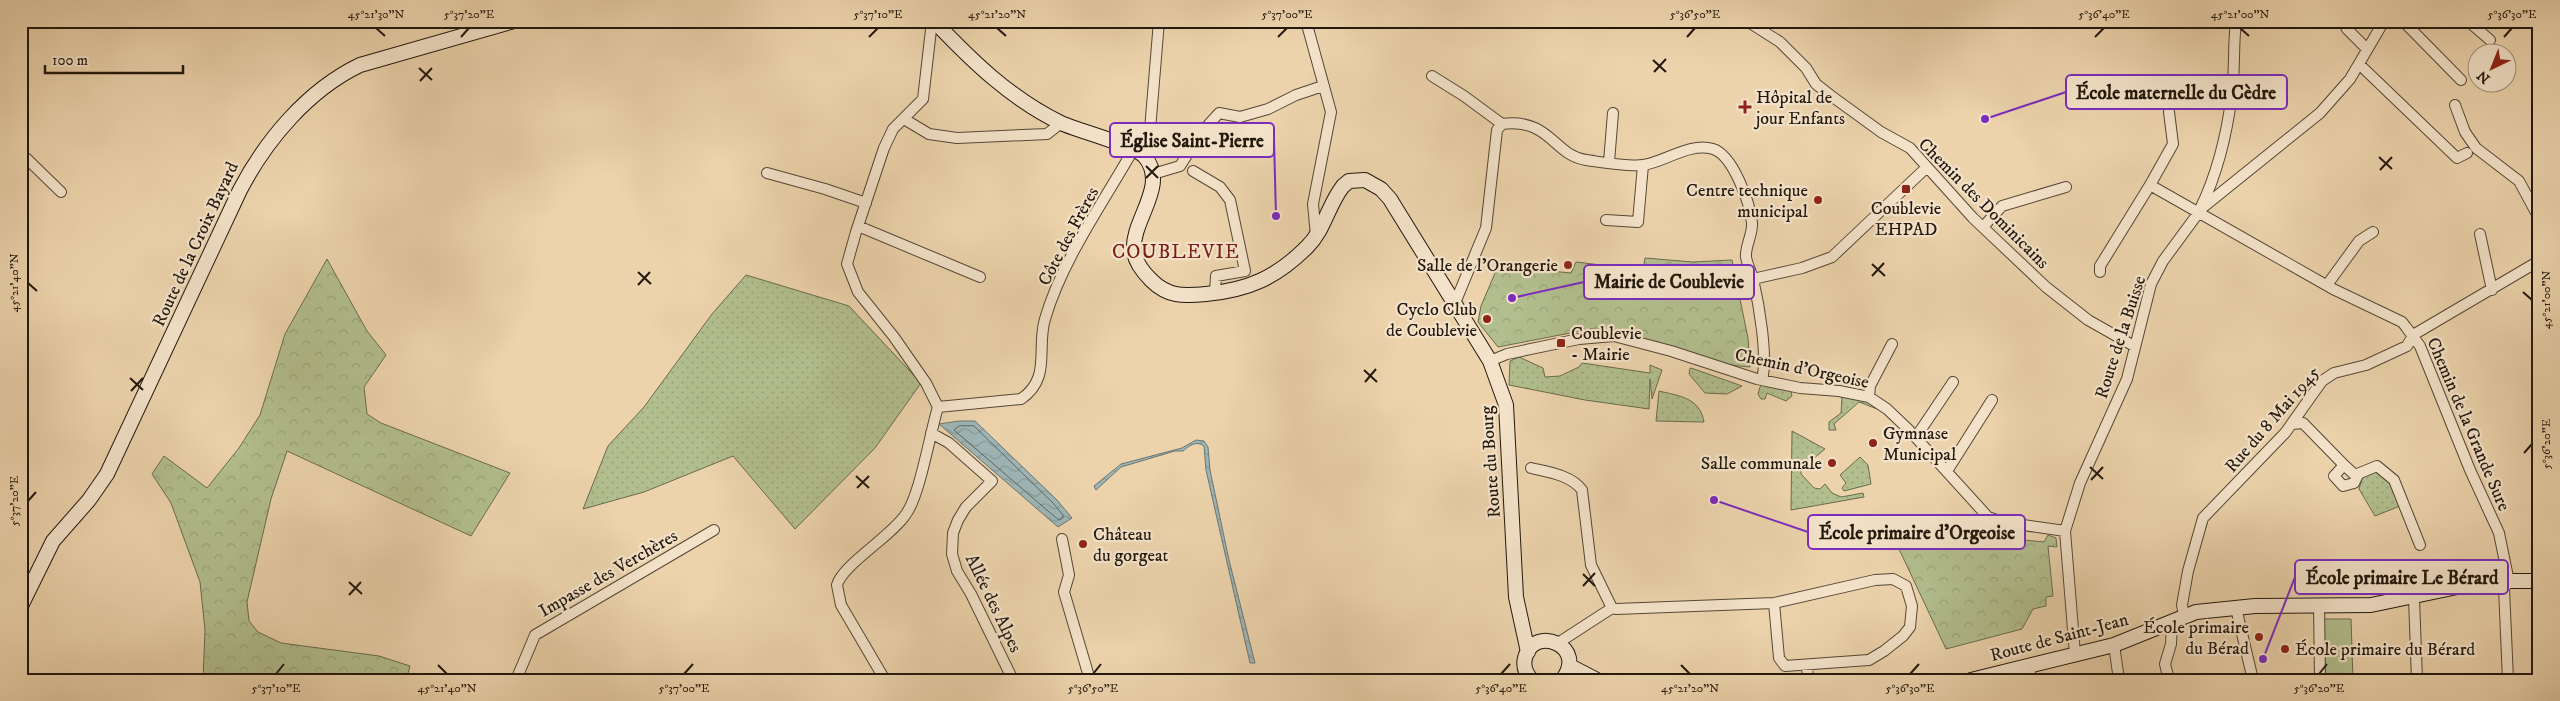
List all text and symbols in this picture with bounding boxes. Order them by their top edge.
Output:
text: 45°21'30"N [348,7,405,22]
text: 5°37'20"E [444,7,495,22]
text: 5°37'10"E [854,7,903,22]
text: 45°21'20"N [968,7,1026,22]
text: 5°37'00"E [1261,7,1313,22]
text: 5°36'50"E [1670,7,1721,22]
text: 5°36'40"E [2078,7,2130,22]
text: 45°21'00"N [2211,7,2270,22]
text: 5°36'30"E [2488,7,2537,22]
scale bar [45,42,182,74]
north arrow [2468,42,2518,92]
text: 100 m [52,51,88,70]
text: N [2473,66,2494,87]
callout: École maternelle du Cèdre [2066,75,2287,109]
text: École maternelle du Cèdre [2076,80,2276,105]
place label: Hôpital de jour Enfants [1753,87,1845,130]
marker: Hôpital de jour Enfants [1738,100,1752,114]
callout: Église Saint-Pierre [1110,123,1274,157]
text: Église Saint-Pierre [1120,128,1264,153]
street label: Chemin des Dominicains [1913,134,2053,274]
street label: Route de la Croix Bayard [148,159,244,330]
place label: Centre technique municipal [1686,180,1809,223]
street label: Côte des Frères [1034,183,1104,290]
marker: Coublevie EHPAD [1900,183,1912,195]
marker: Centre technique municipal [1812,194,1824,206]
place label: Coublevie EHPAD [1871,198,1941,241]
district label: COUBLEVIE [1112,240,1240,265]
text: 45°21'40"N [7,253,22,313]
place label: Salle de l'Orangerie [1417,255,1558,277]
marker: Salle de l'Orangerie [1562,259,1574,271]
callout: Mairie de Coublevie [1584,265,1754,299]
text: 45°21'00"N [2539,270,2554,329]
text: Mairie de Coublevie [1594,271,1744,294]
street label: Route de la Buisse [2091,273,2151,401]
place label: Cyclo Club de Coublevie [1386,299,1477,342]
marker: Cyclo Club de Coublevie [1481,313,1493,325]
place label: Coublevie - Mairie [1571,323,1642,366]
street label: Chemin de la Grande Sure [2422,334,2515,514]
marker: Coublevie - Mairie [1555,337,1567,349]
street label: Chemin d'Orgeoise [1733,344,1871,394]
street label: Rue du 8 Mai 1945 [2221,362,2325,477]
street label: Route du Bourg [1476,405,1506,519]
text: 5°36'20"E [2539,418,2554,469]
place label: Gymnase Municipal [1883,423,1957,466]
marker: Gymnase Municipal [1867,437,1879,449]
place label: Salle communale [1701,453,1822,475]
marker: Salle communale [1826,457,1838,469]
text: 5°37'20"E [7,475,22,526]
callout: École primaire d'Orgeoise [1808,515,2025,549]
text: École primaire d'Orgeoise [1819,520,2015,545]
place label: Château du gorgeat [1093,524,1169,567]
street label: Impasse des Verchères [535,525,682,623]
marker: Château du gorgeat [1077,538,1089,550]
street label: Allée des Alpes [960,551,1026,656]
callout: École primaire Le Bérard [2295,560,2508,594]
text: École primaire Le Bérard [2305,565,2499,590]
street label: Route de Saint-Jean [1988,609,2131,667]
place label: École primaire du Bérad [2143,617,2249,660]
marker: École primaire du Bérad [2253,631,2265,643]
place label: École primaire du Bérard [2295,639,2475,661]
marker: École primaire du Bérard [2279,643,2291,655]
text: 5°37'10"E [252,681,301,696]
text: 45°21'40"N [417,681,477,696]
text: 5°37'00"E [658,681,710,696]
text: 5°36'50"E [1068,681,1119,696]
text: 5°36'40"E [1475,681,1527,696]
text: 45°21'20"N [1661,681,1719,696]
text: 5°36'30"E [1886,681,1935,696]
text: 5°36'20"E [2294,681,2345,696]

